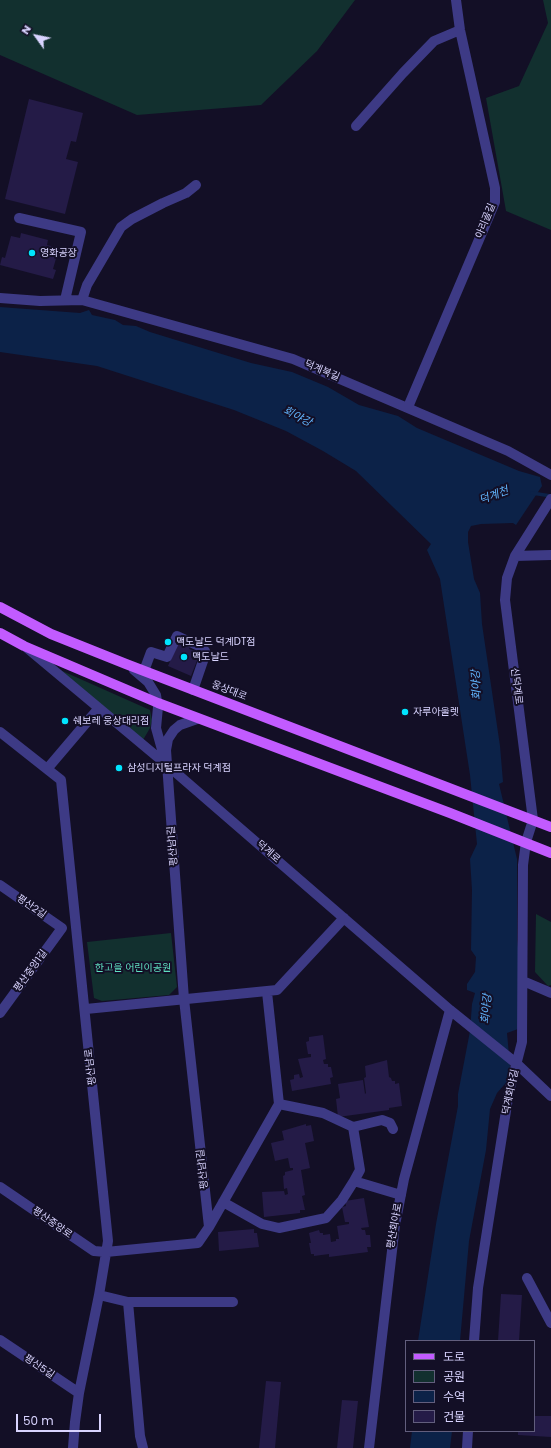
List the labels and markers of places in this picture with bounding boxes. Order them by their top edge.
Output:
place label: 영화공장 [40,247,77,259]
marker: 영화공장 [27,248,37,258]
place label: 맥도날드 덕계DT점 [176,636,256,648]
marker: 맥도날드 덕계DT점 [163,637,173,647]
place label: 맥도날드 [192,651,229,663]
marker: 맥도날드 [179,652,189,662]
place label: 자루아울렛 [413,706,459,718]
marker: 자루아울렛 [400,707,410,717]
place label: 쉐보레 웅상대리점 [73,715,149,727]
marker: 쉐보레 웅상대리점 [60,716,70,726]
place label: 삼성디지털프라자 덕계점 [127,762,231,774]
marker: 삼성디지털프라자 덕계점 [114,763,124,773]

